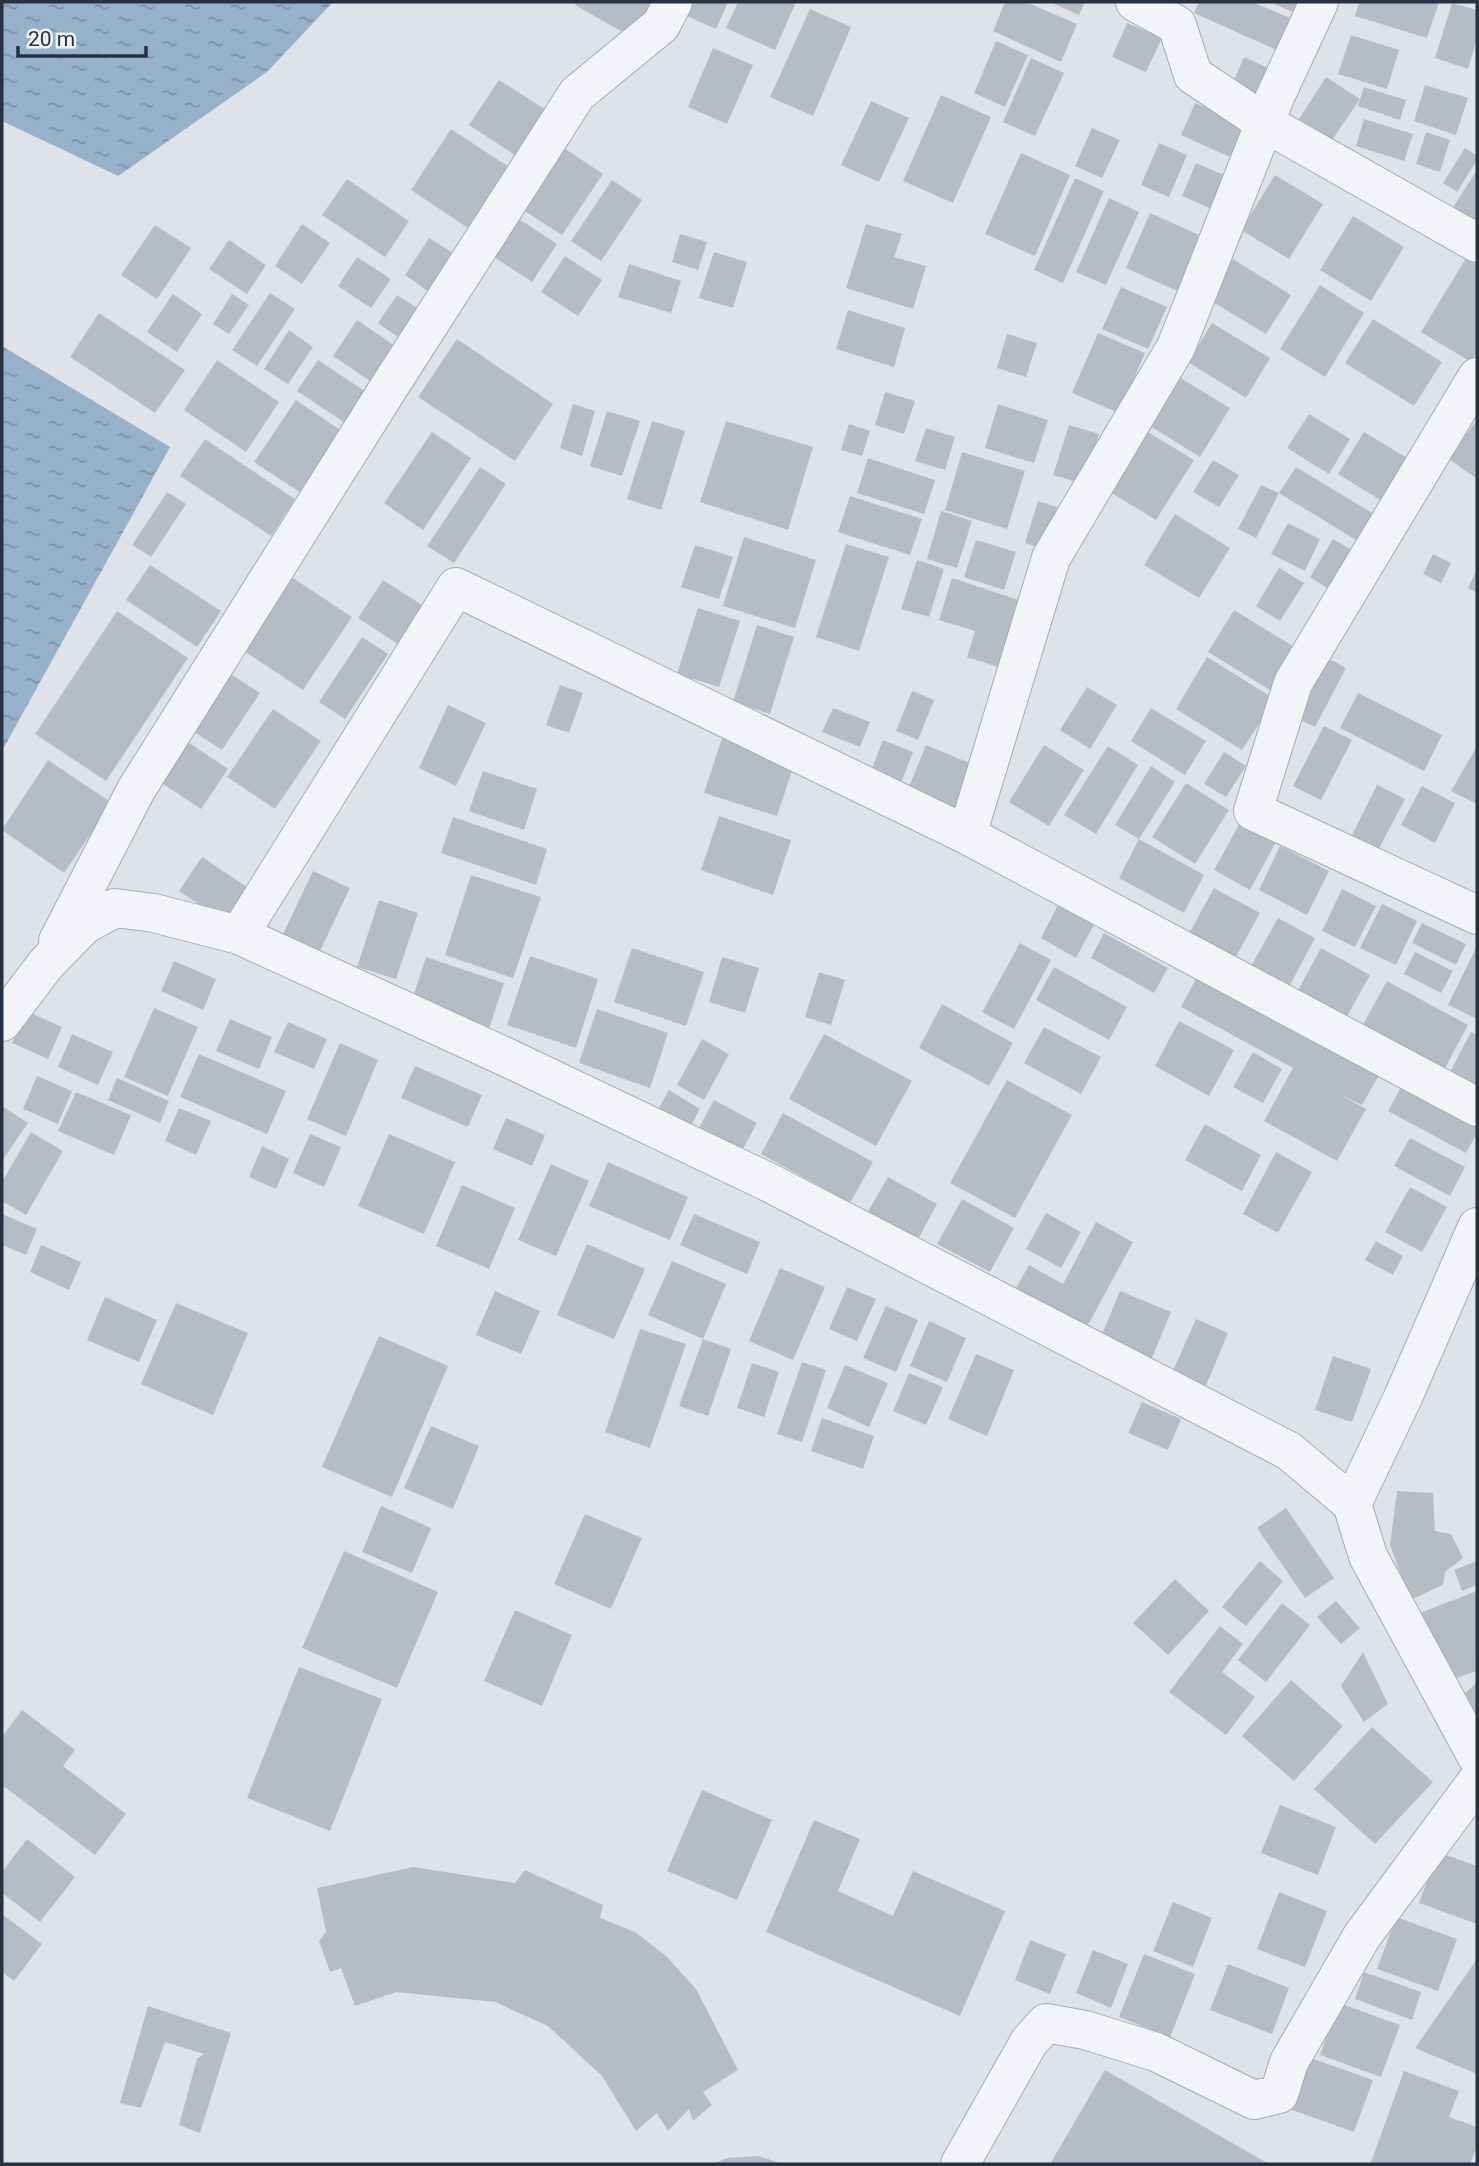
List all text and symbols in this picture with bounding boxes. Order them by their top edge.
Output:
scale bar [18,14,145,58]
text: 20 m [28,27,75,51]

